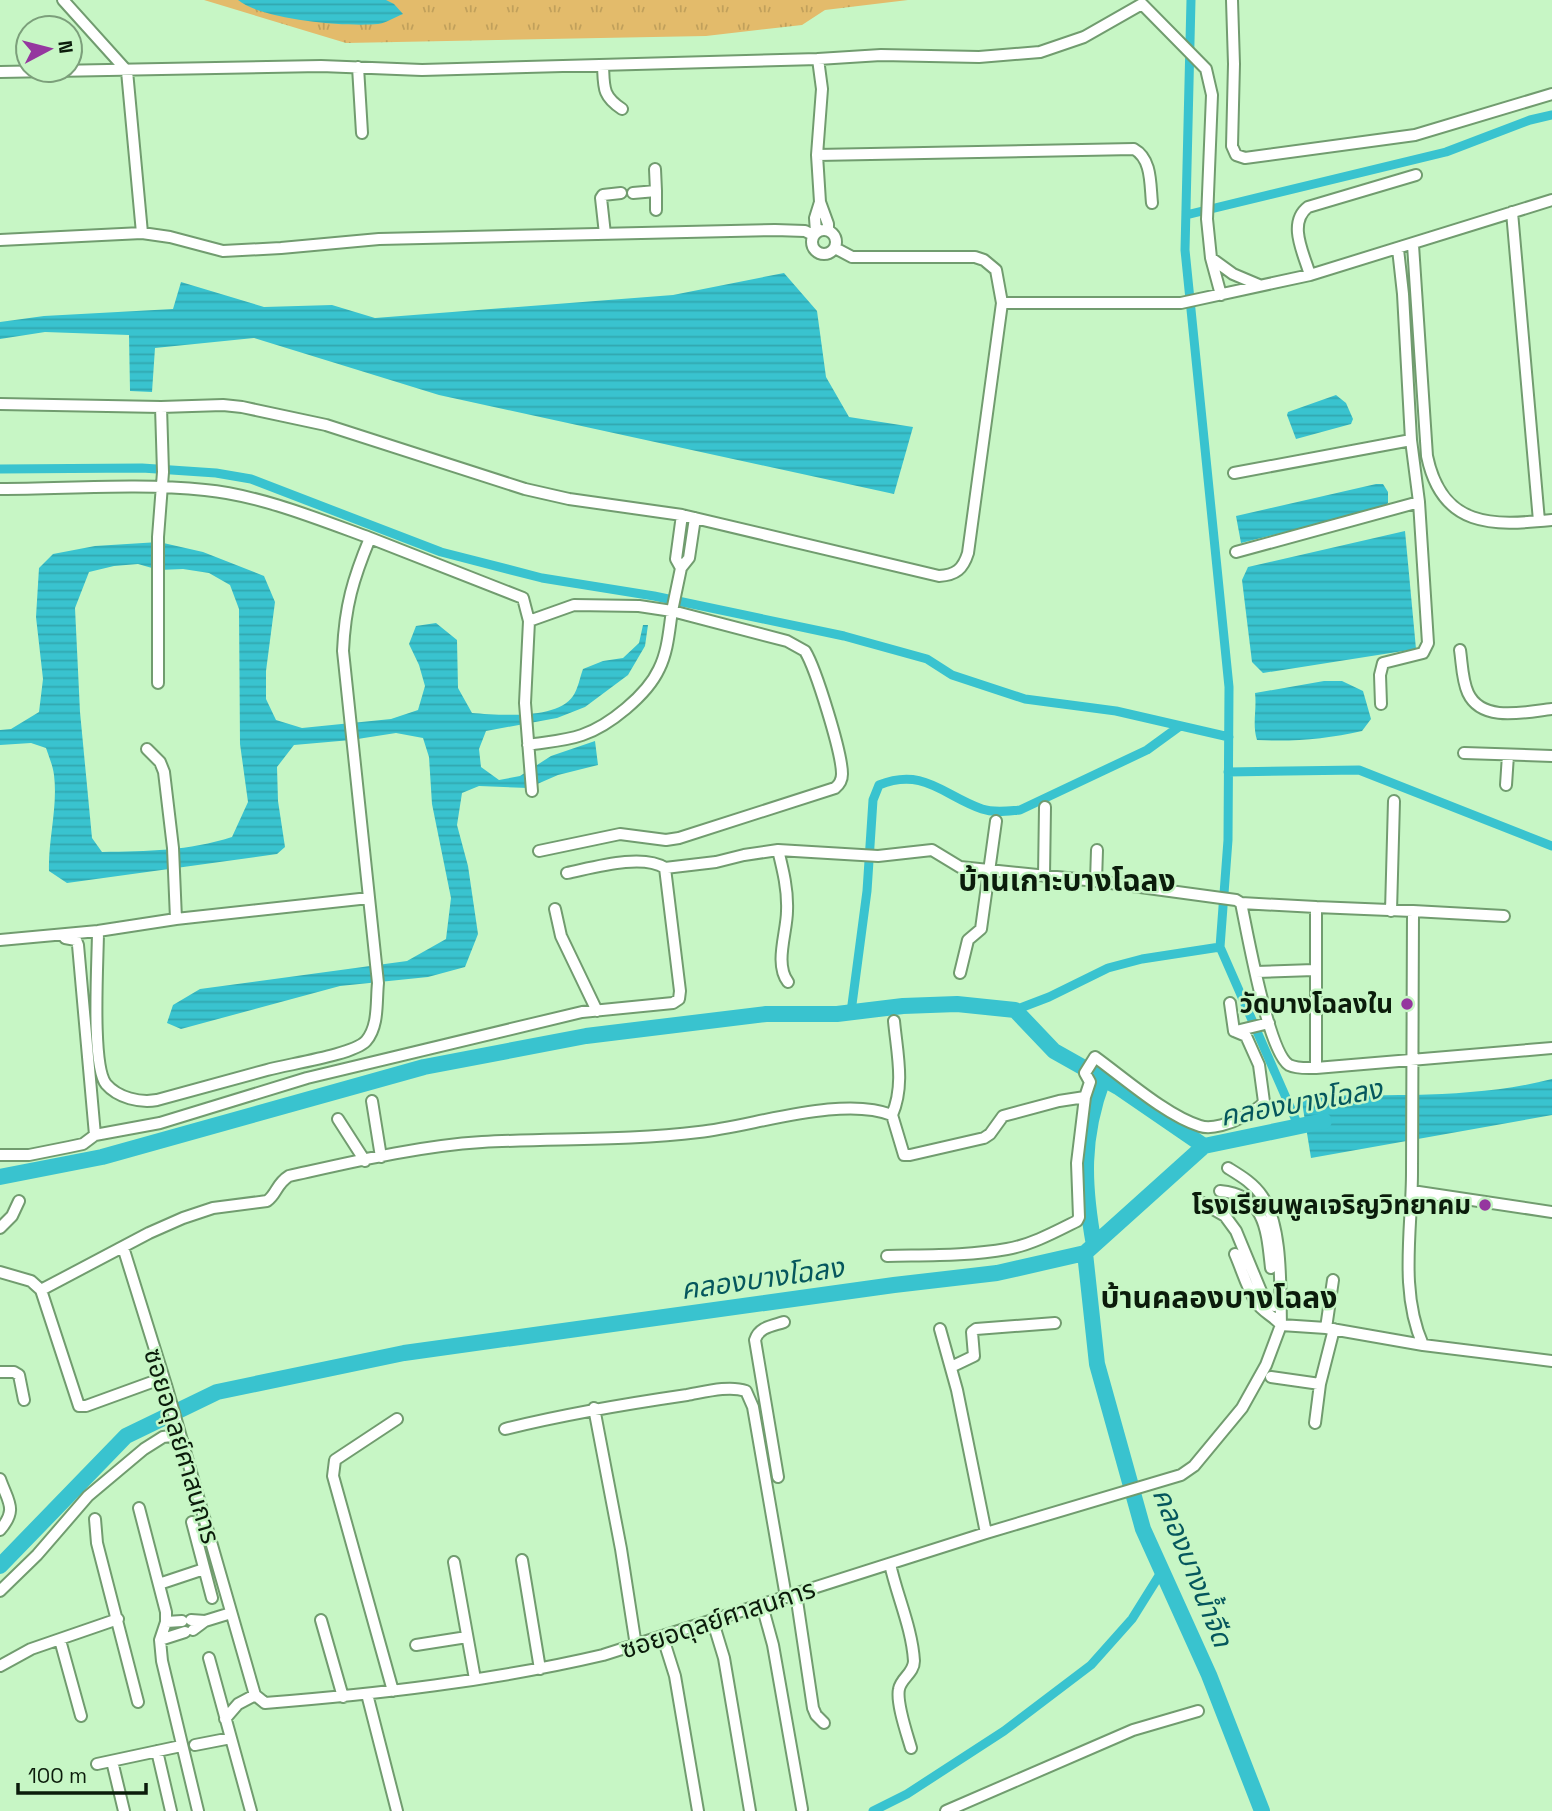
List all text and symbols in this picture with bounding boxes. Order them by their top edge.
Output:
north arrow [14,14,84,84]
text: N [52,39,79,55]
district label: บ้านเกาะบางโฉลง [958,861,1176,900]
place label: วัดบางโฉลงใน [1240,987,1393,1021]
marker: วัดบางโฉลงใน [1399,996,1415,1012]
water label: คลองบางโฉลง [1217,1070,1387,1134]
place label: โรงเรียนพูลเจริญวิทยาคม [1192,1188,1471,1222]
marker: โรงเรียนพูลเจริญวิทยาคม [1477,1197,1493,1213]
water label: คลองบางโฉลง [678,1248,848,1307]
district label: บ้านคลองบางโฉลง [1101,1278,1337,1317]
street label: ซอยอดุลย์ศาสนการ [136,1344,228,1548]
water label: คลองบางน้ำจืด [1145,1482,1242,1652]
street label: ซอยอดุลย์ศาสนการ [616,1572,820,1666]
scale bar [18,1752,145,1796]
text: 100 m [28,1762,87,1789]

